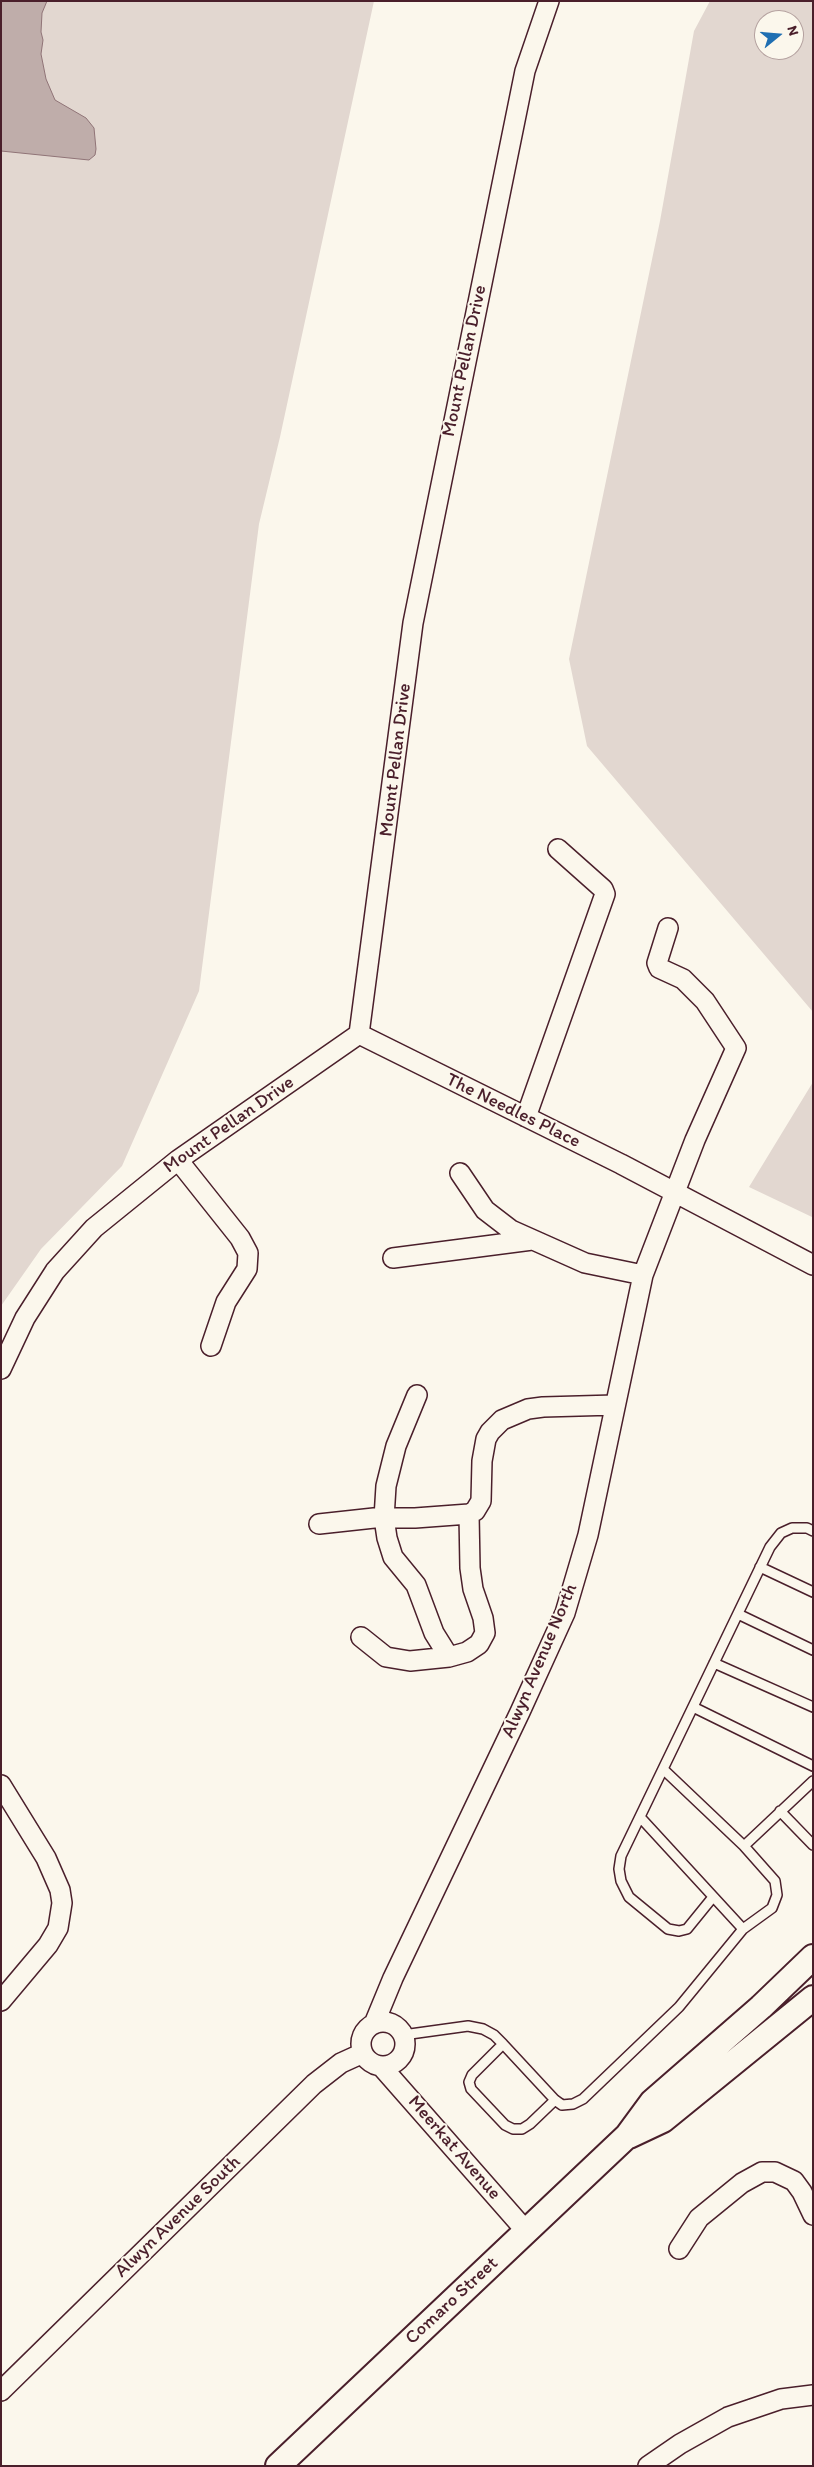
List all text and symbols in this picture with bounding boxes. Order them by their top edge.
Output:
north arrow [754,10,804,60]
text: N [783,24,802,38]
street label: Mount Pellan Drive [438,283,492,439]
street label: Mount Pellan Drive [375,682,417,838]
street label: The Needles Place [442,1069,584,1153]
street label: Mount Pellan Drive [159,1071,299,1179]
street label: Alwyn Avenue North [497,1580,583,1742]
street label: Meerkat Avenue [402,2091,506,2205]
street label: Alwyn Avenue South [110,2151,246,2283]
street label: Comaro Street [401,2252,503,2350]

